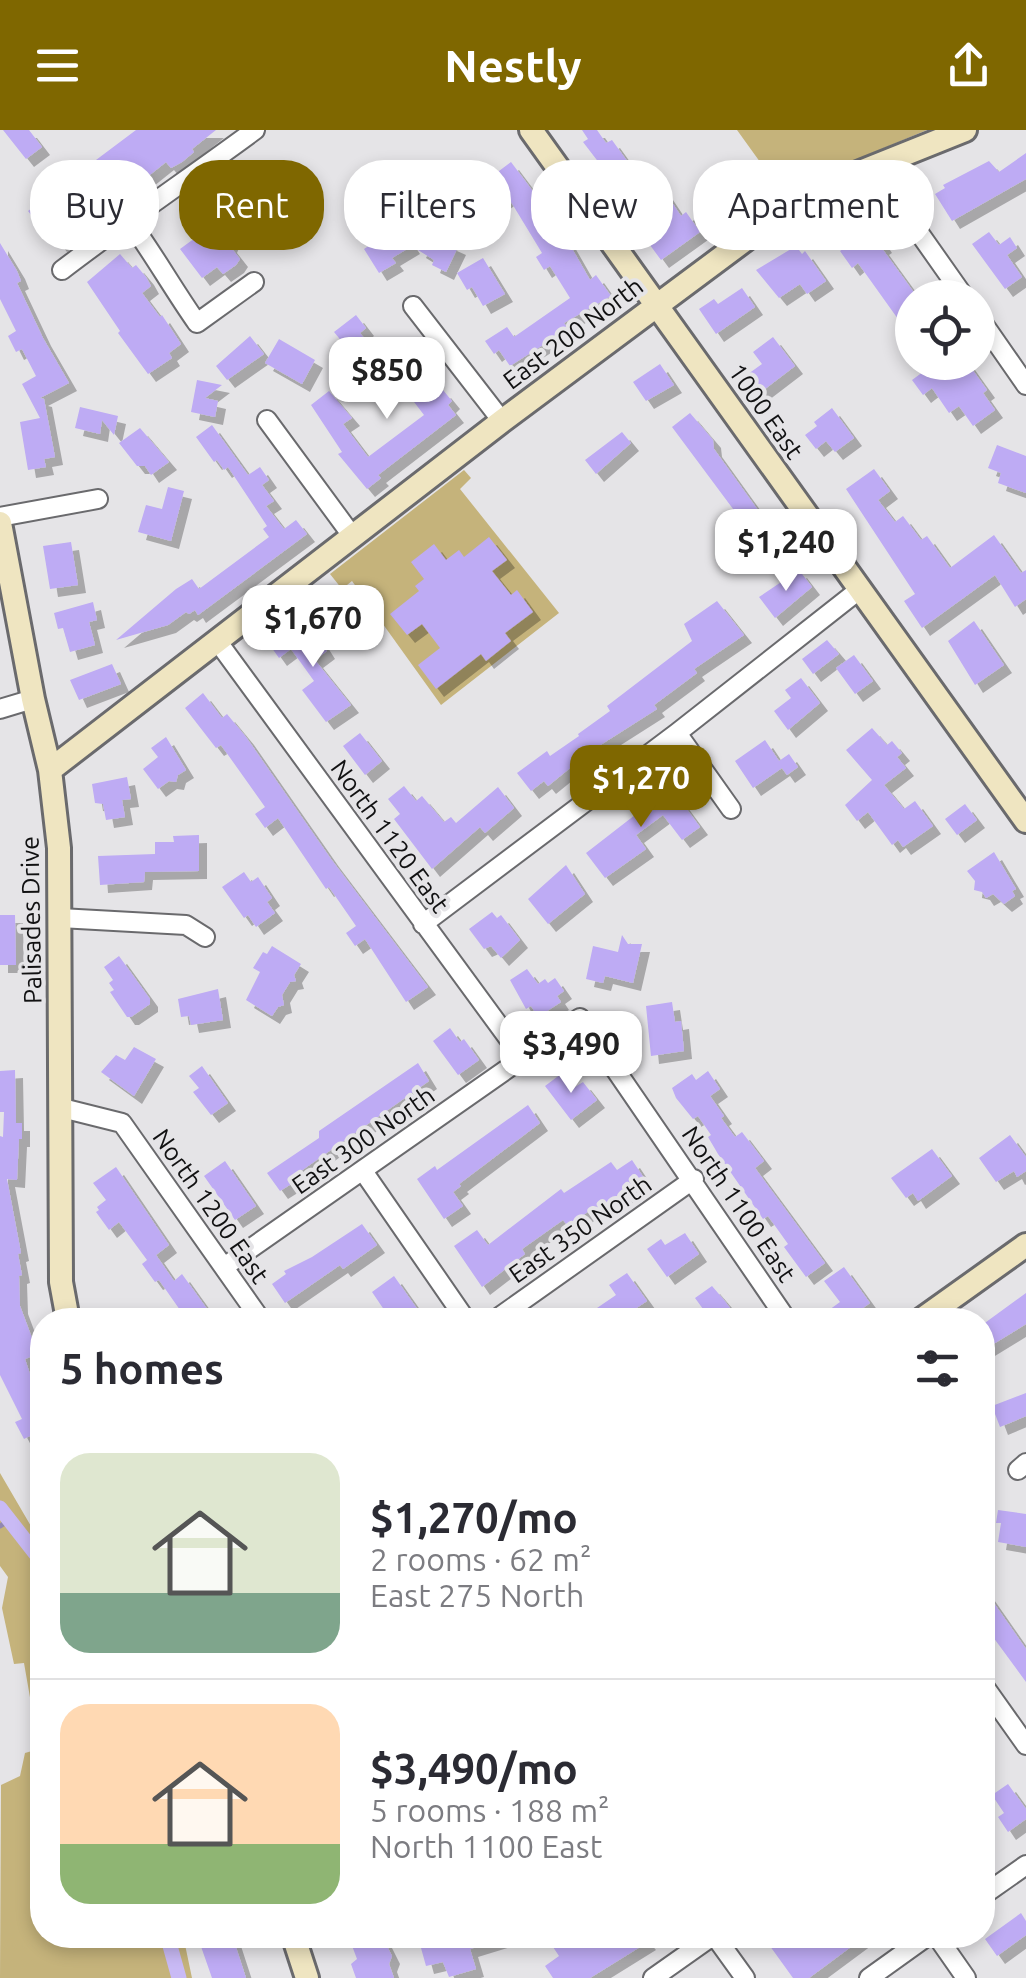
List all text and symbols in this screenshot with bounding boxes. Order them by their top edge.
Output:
icon: menu [30,38,85,93]
icon: share [941,38,996,93]
text: Nestly [444,40,582,91]
chip: Buy [30,160,159,250]
chip: Rent [179,160,324,250]
chip: Filters [344,160,511,250]
chip: New [531,160,673,250]
chip: Apartment [693,160,934,250]
street label: East 200 North [498,271,648,395]
map controls [895,280,995,380]
button: locate [895,280,995,380]
pin: $850 [328,337,446,422]
text: $850 [351,351,423,387]
street label: 1000 East [723,358,809,464]
pin: $1,240 [705,509,867,594]
text: $1,240 [737,523,835,559]
pin: $1,670 [232,585,394,670]
text: $1,670 [264,599,362,635]
pin: $1,270 [560,745,722,830]
street label: North 1120 East [325,754,455,918]
text: $1,270 [592,759,690,795]
street label: Palisades Drive [16,836,46,1004]
pin: $3,490 [490,1011,652,1096]
text: $3,490 [522,1025,620,1061]
street label: East 300 North [286,1081,440,1199]
street label: North 1100 East [677,1121,801,1287]
street label: North 1200 East [147,1124,275,1288]
street label: East 350 North [503,1170,657,1288]
icon: filters [910,1341,965,1396]
text: 5 homes [60,1345,224,1392]
icon: home [140,1493,260,1613]
text: $1,270/mo [370,1494,578,1541]
text: 2 rooms · 62 m² [370,1541,591,1577]
text: East 275 North [370,1577,584,1613]
icon: home [140,1744,260,1864]
text: $3,490/mo [370,1745,578,1792]
text: 5 rooms · 188 m² [370,1792,610,1828]
text: North 1100 East [370,1828,602,1864]

